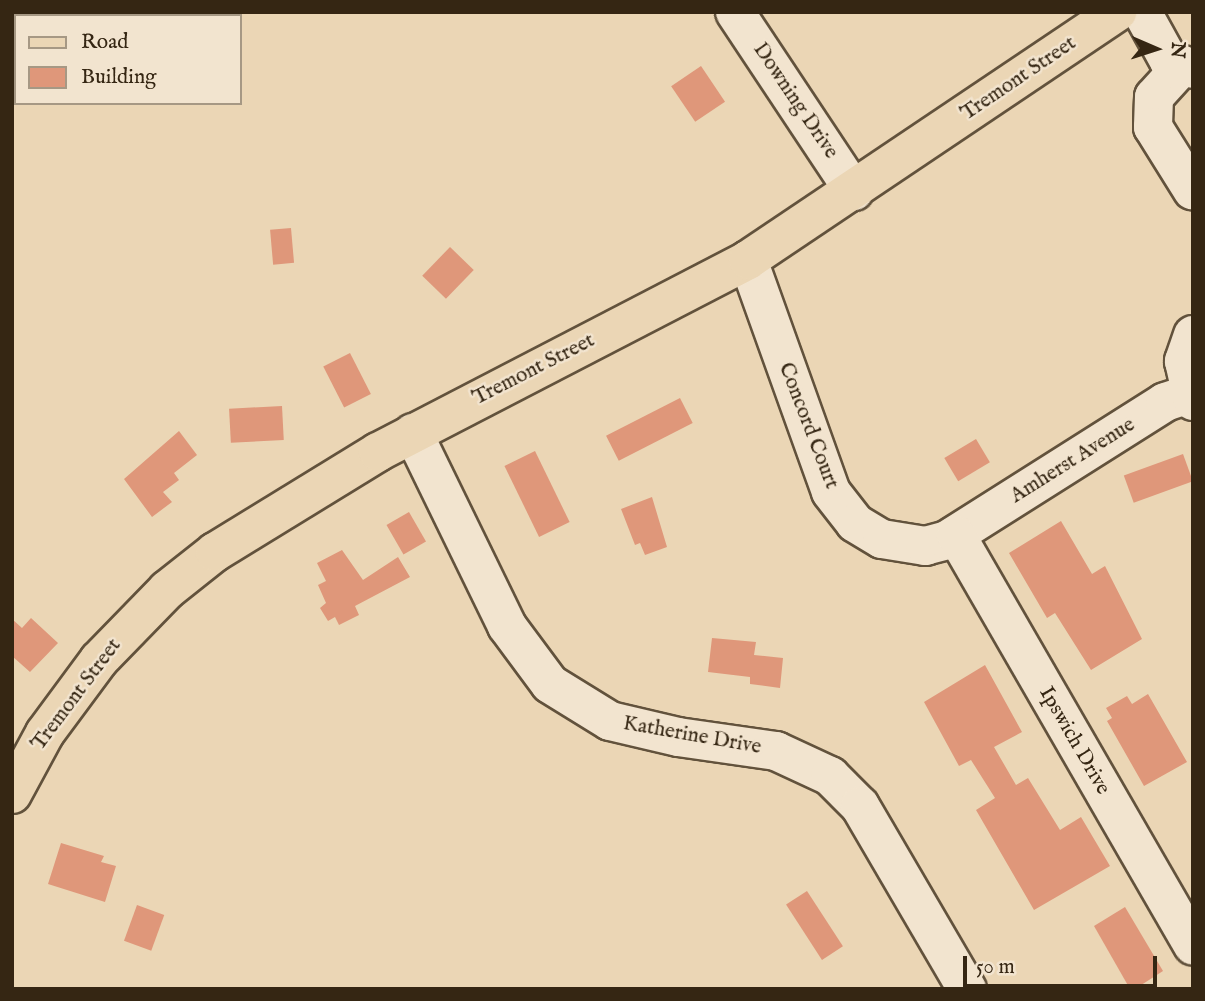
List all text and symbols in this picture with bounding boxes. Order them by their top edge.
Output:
legend [14,14,242,105]
north arrow [1121,14,1191,84]
text: Road [81,29,128,56]
street label: Tremont Street [957,31,1081,127]
street label: Downing Drive [747,38,843,164]
text: N [1165,41,1189,59]
text: Building [81,64,156,91]
street label: Tremont Street [469,328,599,412]
street label: Concord Court [772,359,844,493]
street label: Amherst Avenue [1006,413,1140,509]
street label: Tremont Street [27,634,127,756]
street label: Ipswich Drive [1033,682,1115,800]
street label: Katherine Drive [621,711,763,761]
scale bar [967,942,1161,986]
text: 50 m [976,954,1015,981]

